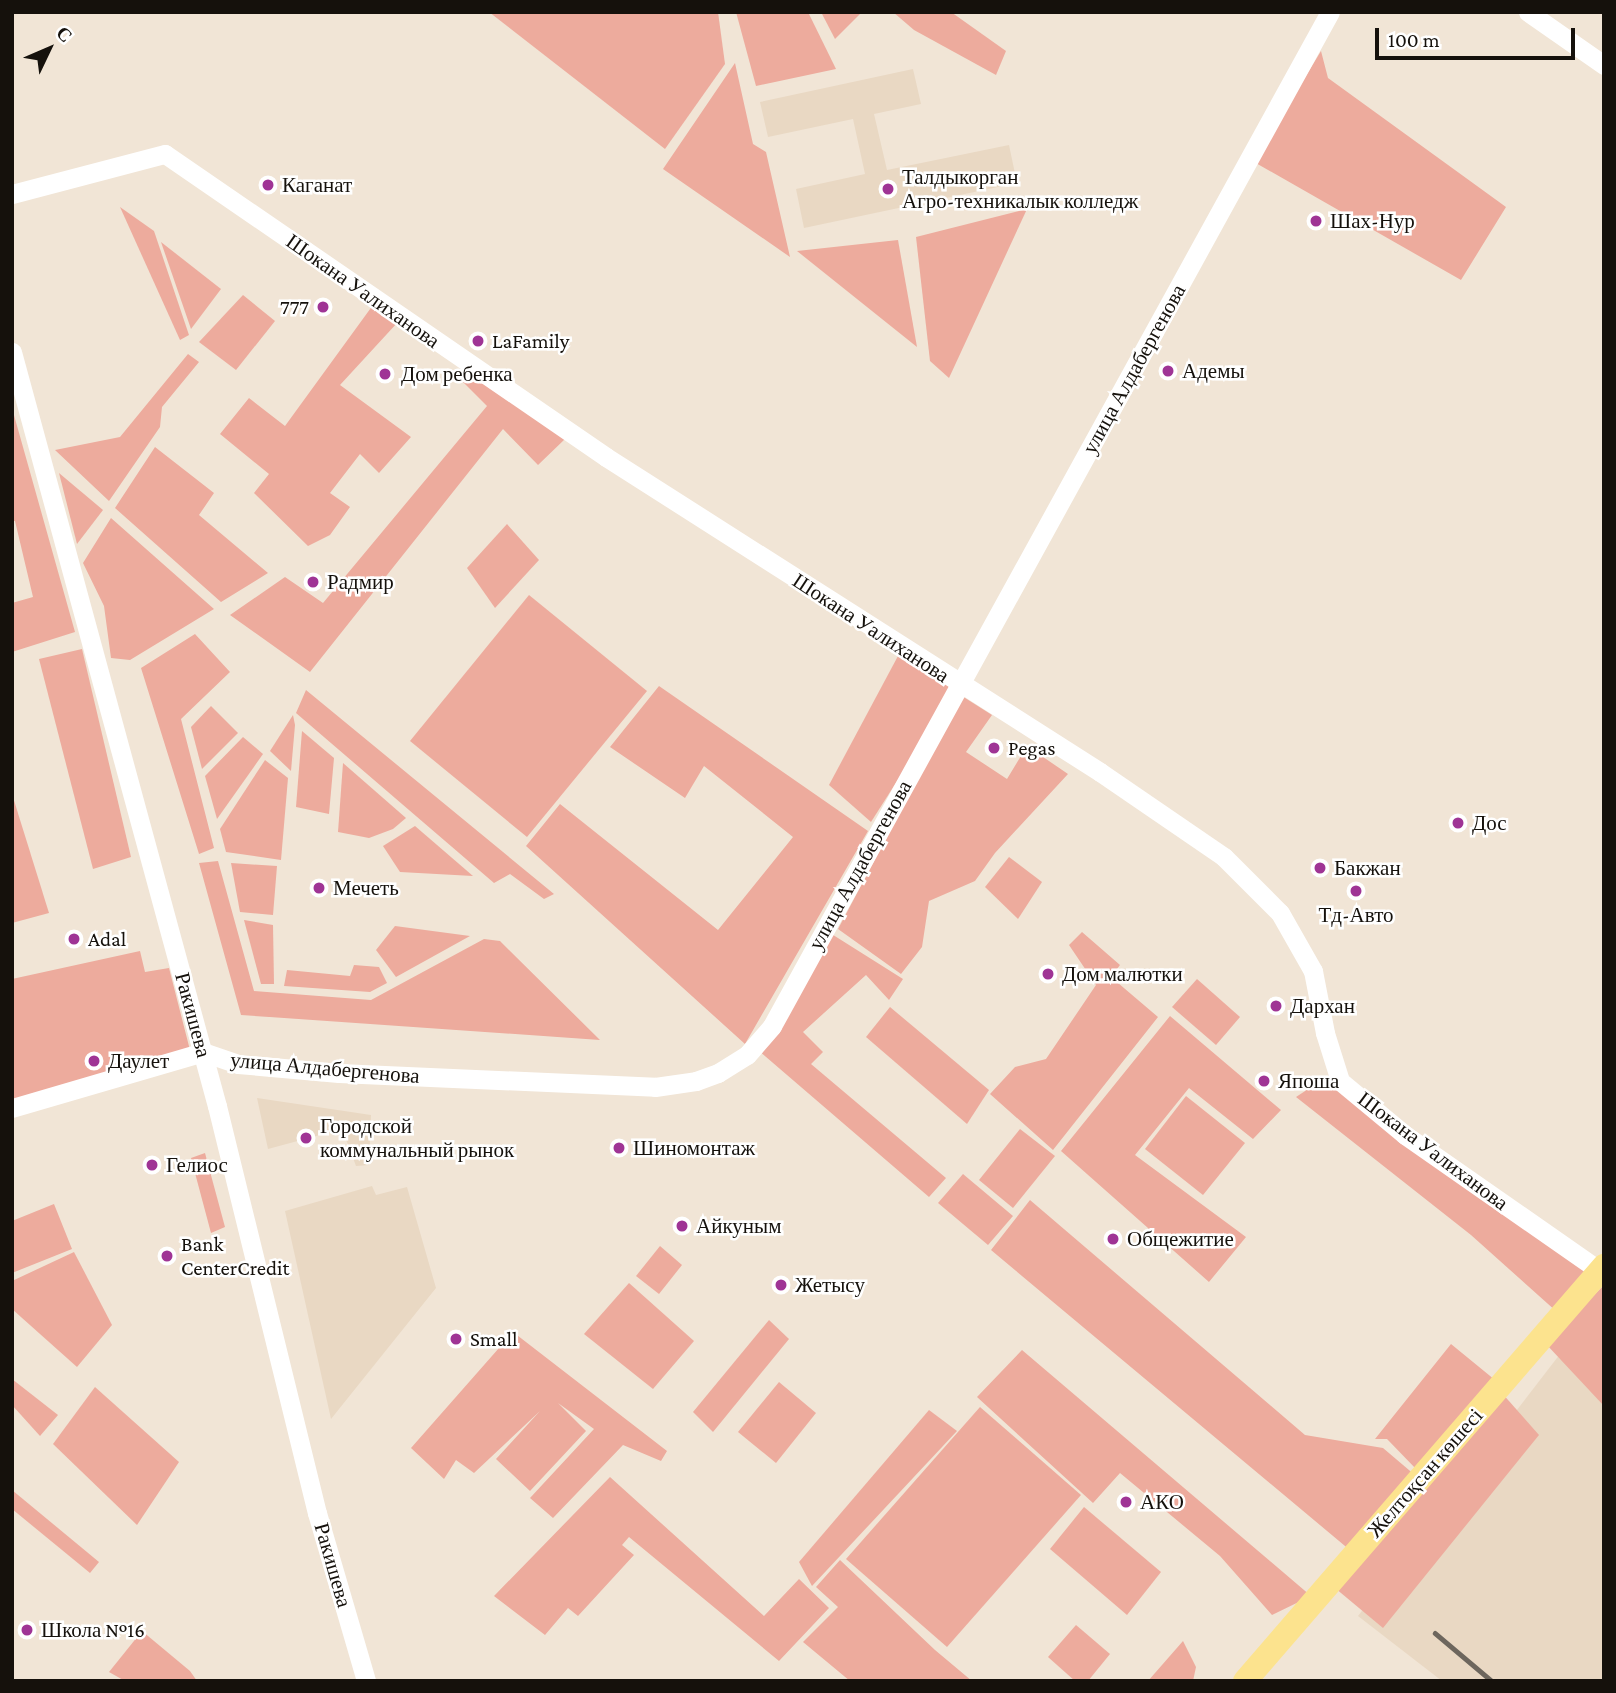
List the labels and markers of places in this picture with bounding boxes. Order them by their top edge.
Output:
place label: Талдыкорган Агро-техникалык колледж [902,164,1138,214]
place label: Каганат [282,172,352,198]
marker: Каганат [260,177,276,193]
marker: Талдыкорган Агро-техникалык колледж [880,181,896,197]
place label: Шах-Нур [1330,208,1415,234]
marker: Шах-Нур [1308,213,1324,229]
place label: 777 [280,294,309,320]
marker: 777 [315,299,331,315]
place label: LaFamily [492,328,569,354]
marker: LaFamily [470,333,486,349]
place label: Адемы [1182,358,1245,384]
place label: Дом ребенка [401,361,513,387]
marker: Адемы [1160,363,1176,379]
marker: Дом ребенка [375,364,395,384]
place label: Радмир [327,569,394,595]
marker: Радмир [305,574,321,590]
place label: Pegas [1008,735,1055,761]
marker: Pegas [986,740,1002,756]
place label: Дос [1472,810,1507,836]
marker: Дос [1450,815,1466,831]
place label: Бакжан [1334,855,1401,881]
marker: Бакжан [1312,860,1328,876]
place label: Мечеть [333,875,399,901]
marker: Мечеть [311,880,327,896]
marker: Тд-Авто [1348,883,1364,899]
place label: Тд-Авто [1318,902,1394,928]
place label: Adal [88,926,126,952]
marker: Adal [66,931,82,947]
place label: Дом малютки [1062,961,1183,987]
marker: Дом малютки [1040,966,1056,982]
place label: Дархан [1290,993,1355,1019]
marker: Дархан [1268,998,1284,1014]
place label: Даулет [108,1048,169,1074]
marker: Даулет [86,1053,102,1069]
place label: Япоша [1278,1068,1339,1094]
marker: Япоша [1256,1073,1272,1089]
place label: Городской коммунальный рынок [320,1113,514,1163]
marker: Городской коммунальный рынок [298,1130,314,1146]
place label: Шиномонтаж [633,1135,755,1161]
marker: Шиномонтаж [611,1140,627,1156]
place label: Гелиос [166,1152,228,1178]
marker: Гелиос [144,1157,160,1173]
place label: Айкуным [696,1213,781,1239]
marker: Айкуным [674,1218,690,1234]
place label: Общежитие [1127,1226,1234,1252]
place label: Bank CenterCredit [181,1231,289,1281]
marker: Общежитие [1105,1231,1121,1247]
marker: Bank CenterCredit [159,1248,175,1264]
place label: Жетысу [795,1272,865,1298]
marker: Жетысу [773,1277,789,1293]
place label: Small [470,1326,517,1352]
marker: Small [448,1331,464,1347]
place label: АКО [1140,1489,1184,1515]
marker: АКО [1118,1494,1134,1510]
place label: Школа №16 [41,1617,145,1643]
marker: Школа №16 [19,1622,35,1638]

